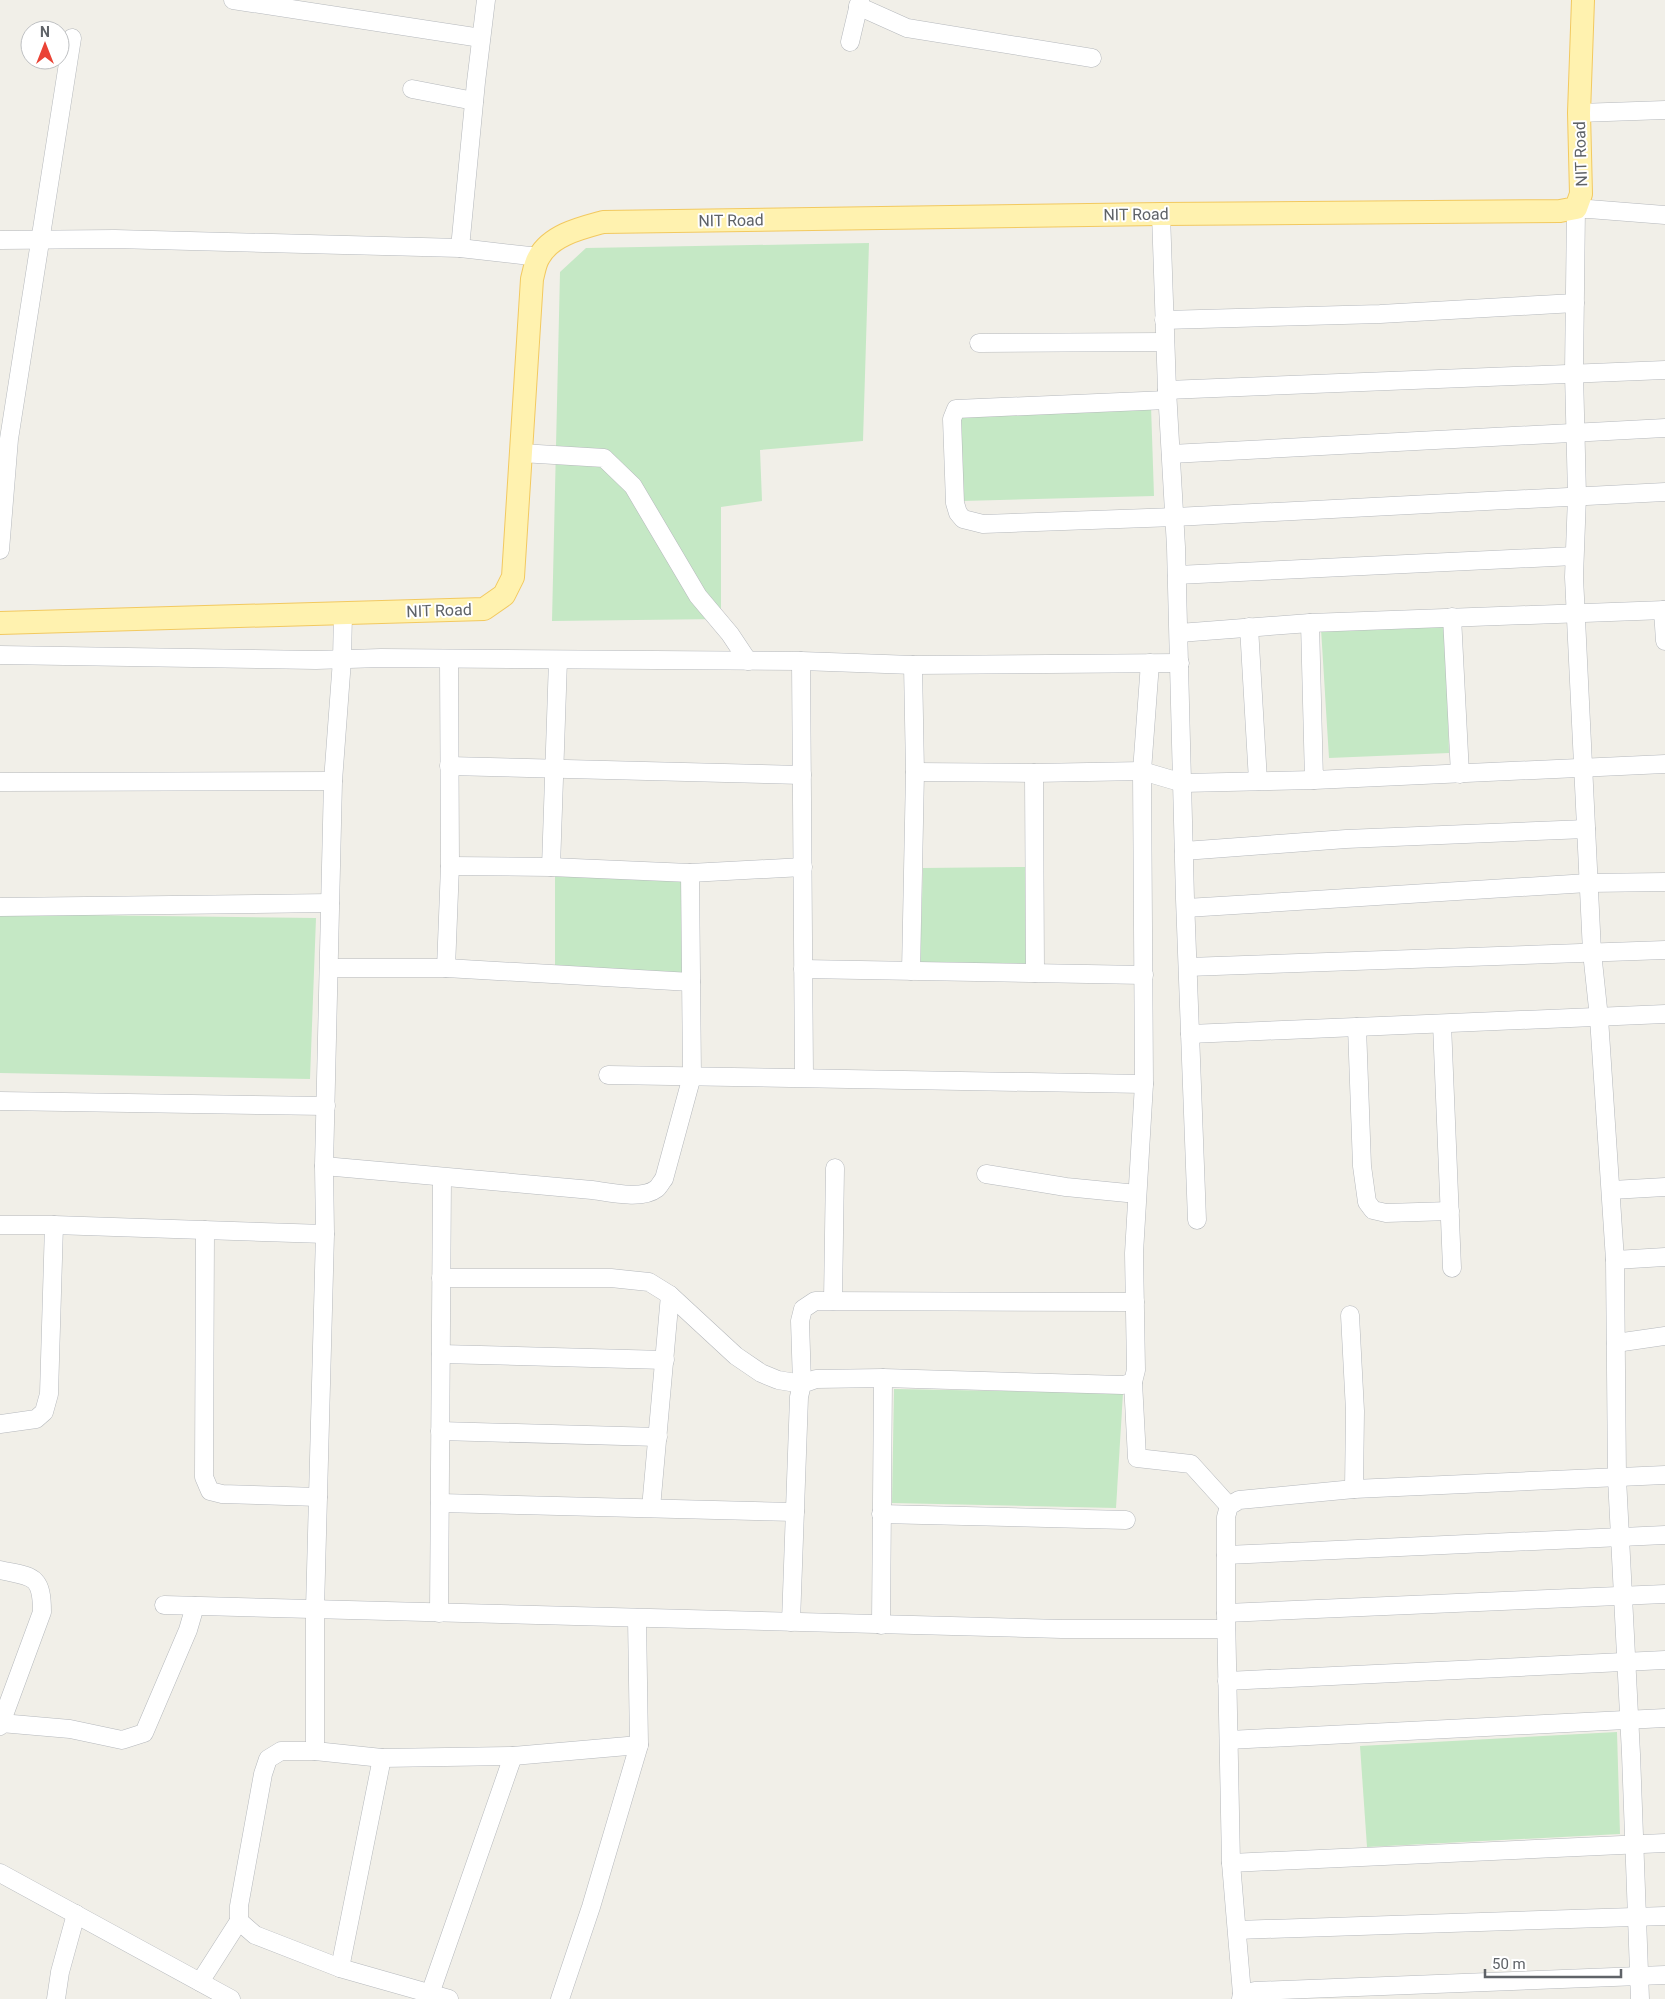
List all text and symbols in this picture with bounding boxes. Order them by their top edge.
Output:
north arrow [20,20,70,70]
text: N [40,24,50,40]
street label: NIT Road [1570,121,1591,187]
street label: NIT Road [1103,204,1169,225]
street label: NIT Road [698,210,764,231]
street label: NIT Road [406,600,472,621]
scale bar [1485,1946,1621,1978]
text: 50 m [1492,1955,1526,1973]

